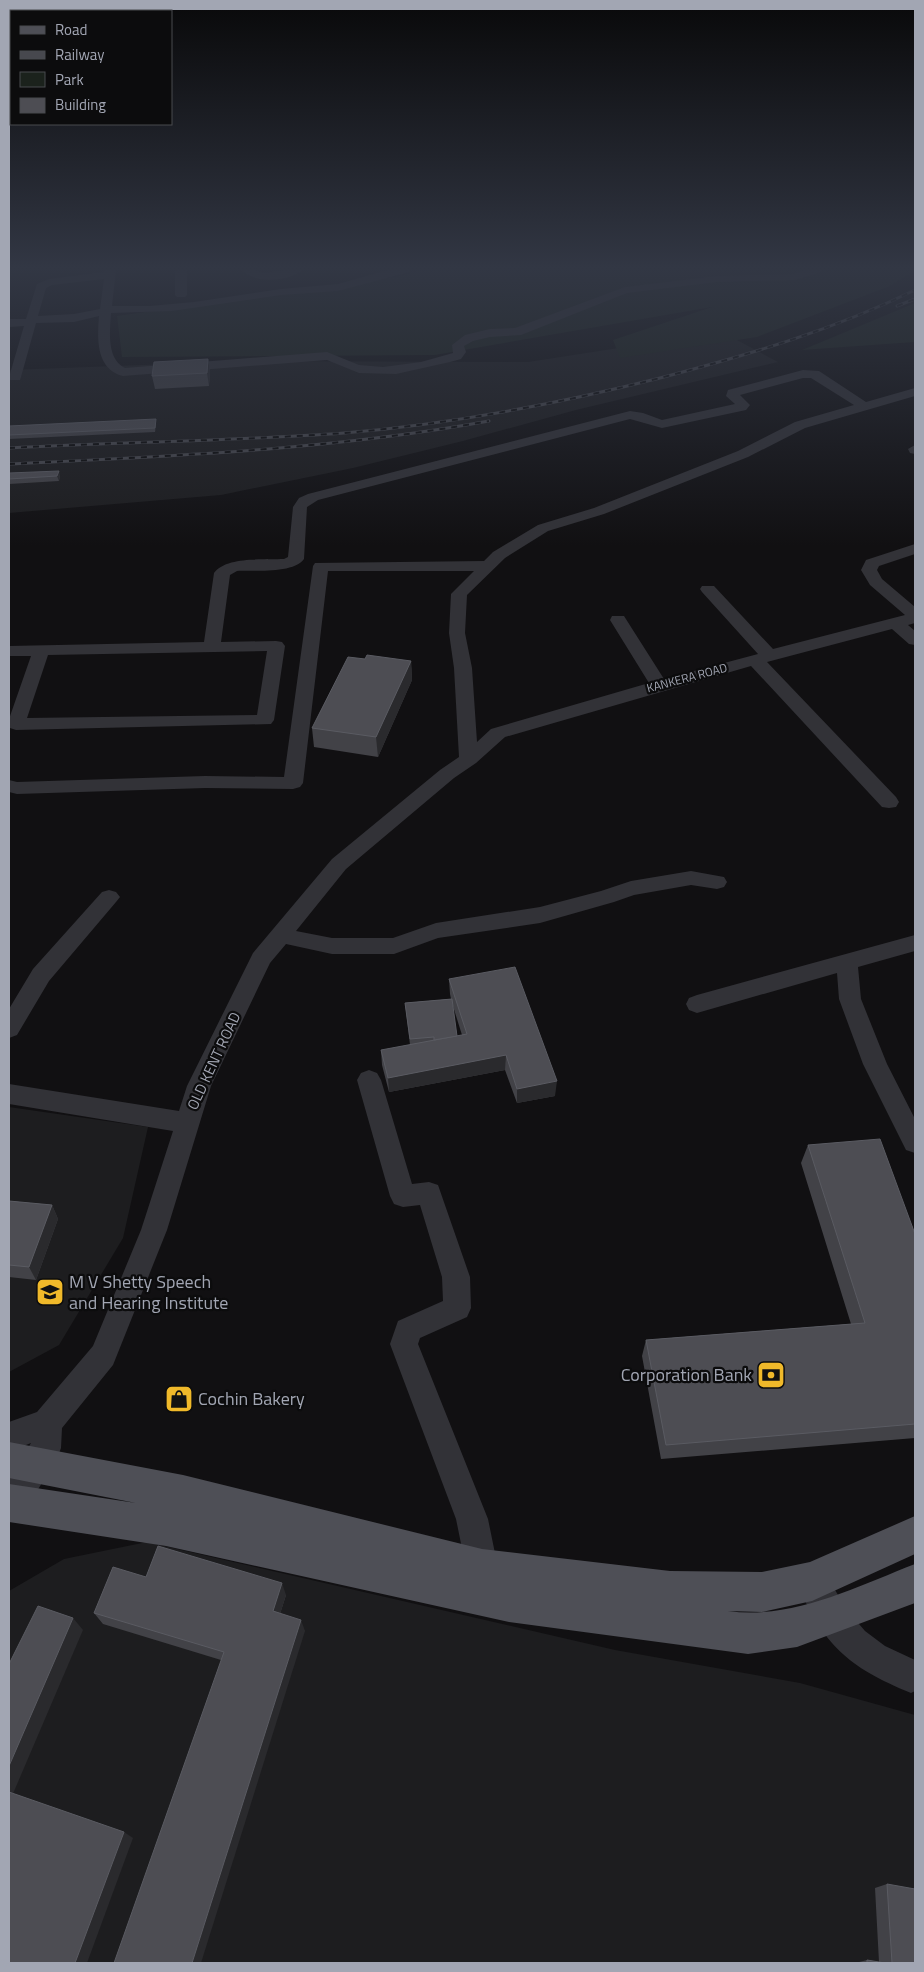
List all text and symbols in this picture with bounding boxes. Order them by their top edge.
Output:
legend [10,10,172,125]
text: Road [55,18,87,41]
text: Railway [55,43,105,66]
text: Park [55,68,84,91]
text: Building [55,93,106,116]
street label: KANKERA ROAD [644,658,730,697]
street label: OLD KENT ROAD [181,1008,246,1114]
place label: M V Shetty Speech and Hearing Institute [69,1268,228,1316]
school or university icon: M V Shetty Speech and Hearing Institute [35,1277,65,1307]
bank icon: Corporation Bank [756,1360,786,1390]
place label: Corporation Bank [621,1361,752,1388]
shop icon: Cochin Bakery [164,1384,194,1414]
place label: Cochin Bakery [198,1385,305,1412]

